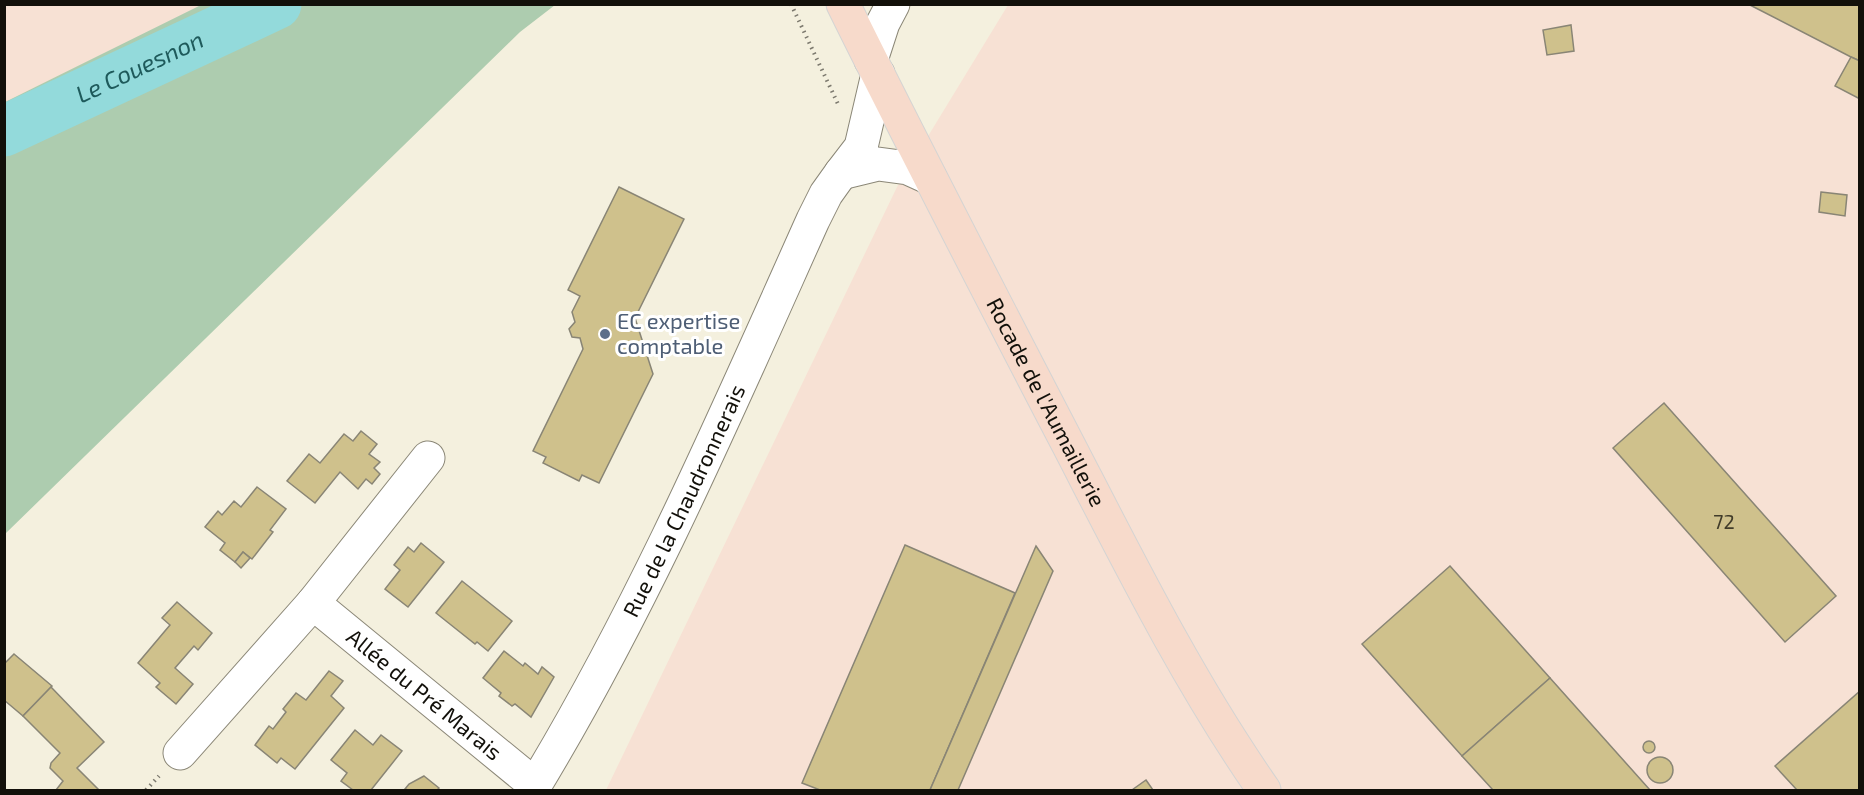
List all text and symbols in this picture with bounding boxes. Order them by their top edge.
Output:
water label: Le Couesnon [71,24,208,108]
street label: Rocade de l'Aumaillerie [982,293,1112,510]
place label: EC expertise comptable [617,307,740,358]
marker: EC expertise comptable [598,327,612,341]
street label: Rue de la Chaudronnerais [617,380,750,621]
house number: 72 [1713,509,1735,533]
street label: Allée du Pré Marais [342,622,508,765]

